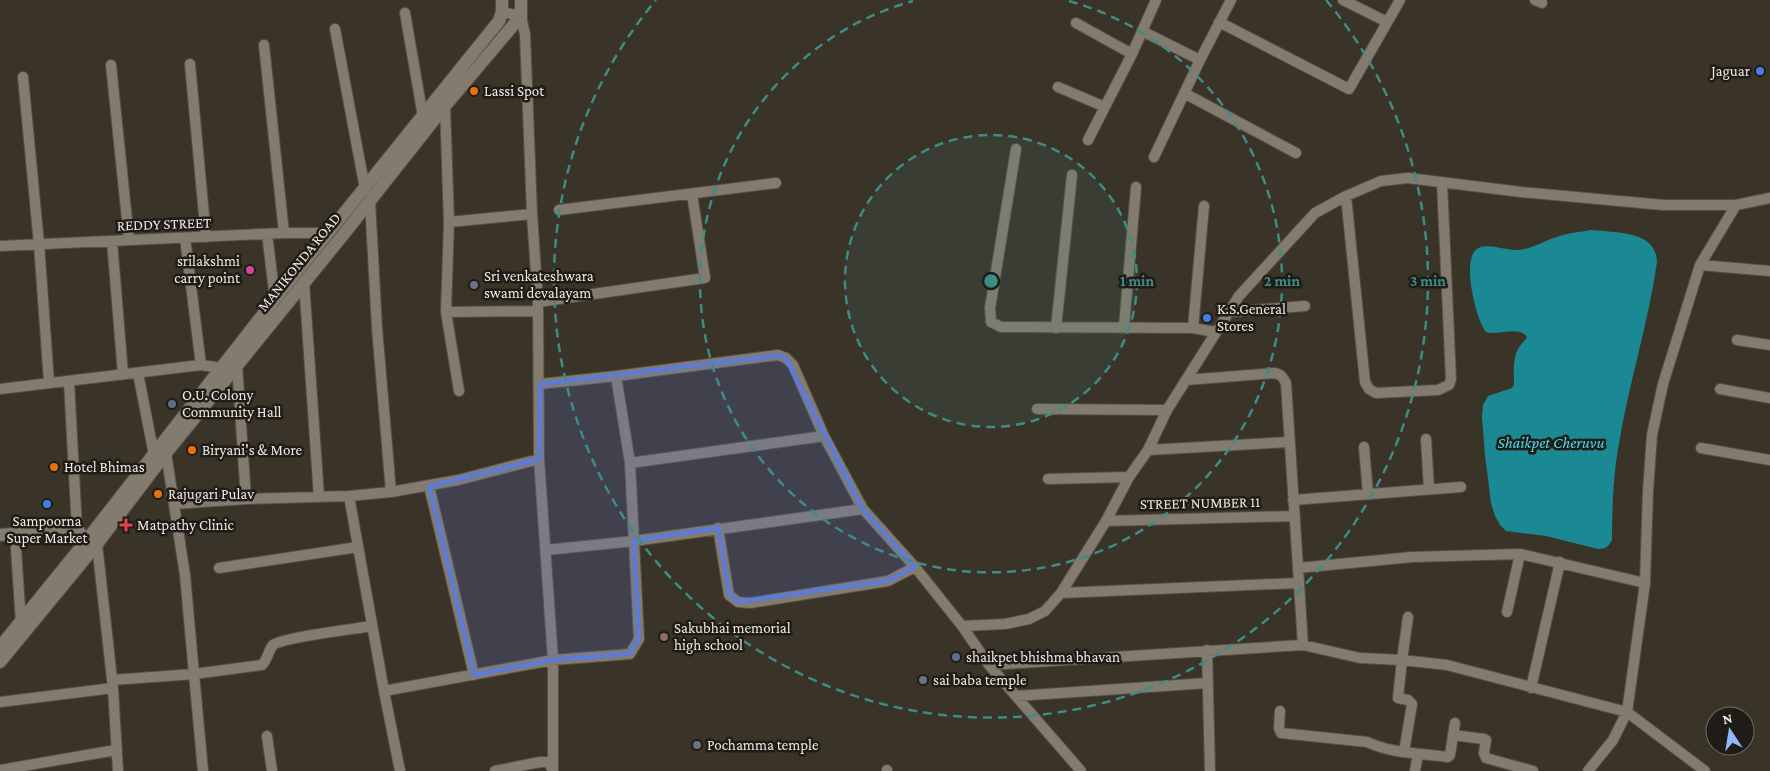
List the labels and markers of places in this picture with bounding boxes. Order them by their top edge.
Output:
place label: Jaguar [1709,63,1751,80]
marker: Jaguar [1754,65,1766,77]
place label: Lassi Spot [484,83,545,100]
marker: Lassi Spot [468,85,480,97]
place label: srilakshmi carry point [174,253,241,287]
marker: srilakshmi carry point [244,264,256,276]
place label: Sri venkateshwara swami devalayam [484,268,594,302]
centre of rings [982,272,1000,290]
marker: Sri venkateshwara swami devalayam [468,279,480,291]
place label: K.S.General Stores [1217,301,1286,334]
marker: K.S.General Stores [1201,312,1213,324]
place label: O.U. Colony Community Hall [182,387,282,421]
marker: O.U. Colony Community Hall [166,398,178,410]
place label: Biryani's & More [202,442,303,459]
marker: Biryani's & More [186,444,198,456]
place label: Hotel Bhimas [64,459,145,475]
marker: Hotel Bhimas [48,461,60,473]
place label: Rajugari Pulav [168,486,254,503]
marker: Rajugari Pulav [152,488,164,500]
marker: Sampoorna Super Market [41,498,53,510]
place label: Sampoorna Super Market [7,513,88,547]
place label: Matpathy Clinic [137,517,235,534]
marker: Matpathy Clinic [119,518,133,532]
place label: Sakubhai memorial high school [674,620,791,654]
marker: Sakubhai memorial high school [658,631,670,643]
place label: shaikpet bhishma bhavan [966,649,1120,666]
marker: shaikpet bhishma bhavan [950,651,962,663]
place label: sai baba temple [933,672,1027,689]
marker: sai baba temple [917,674,929,686]
place label: Pochamma temple [707,737,819,754]
marker: Pochamma temple [691,739,703,751]

